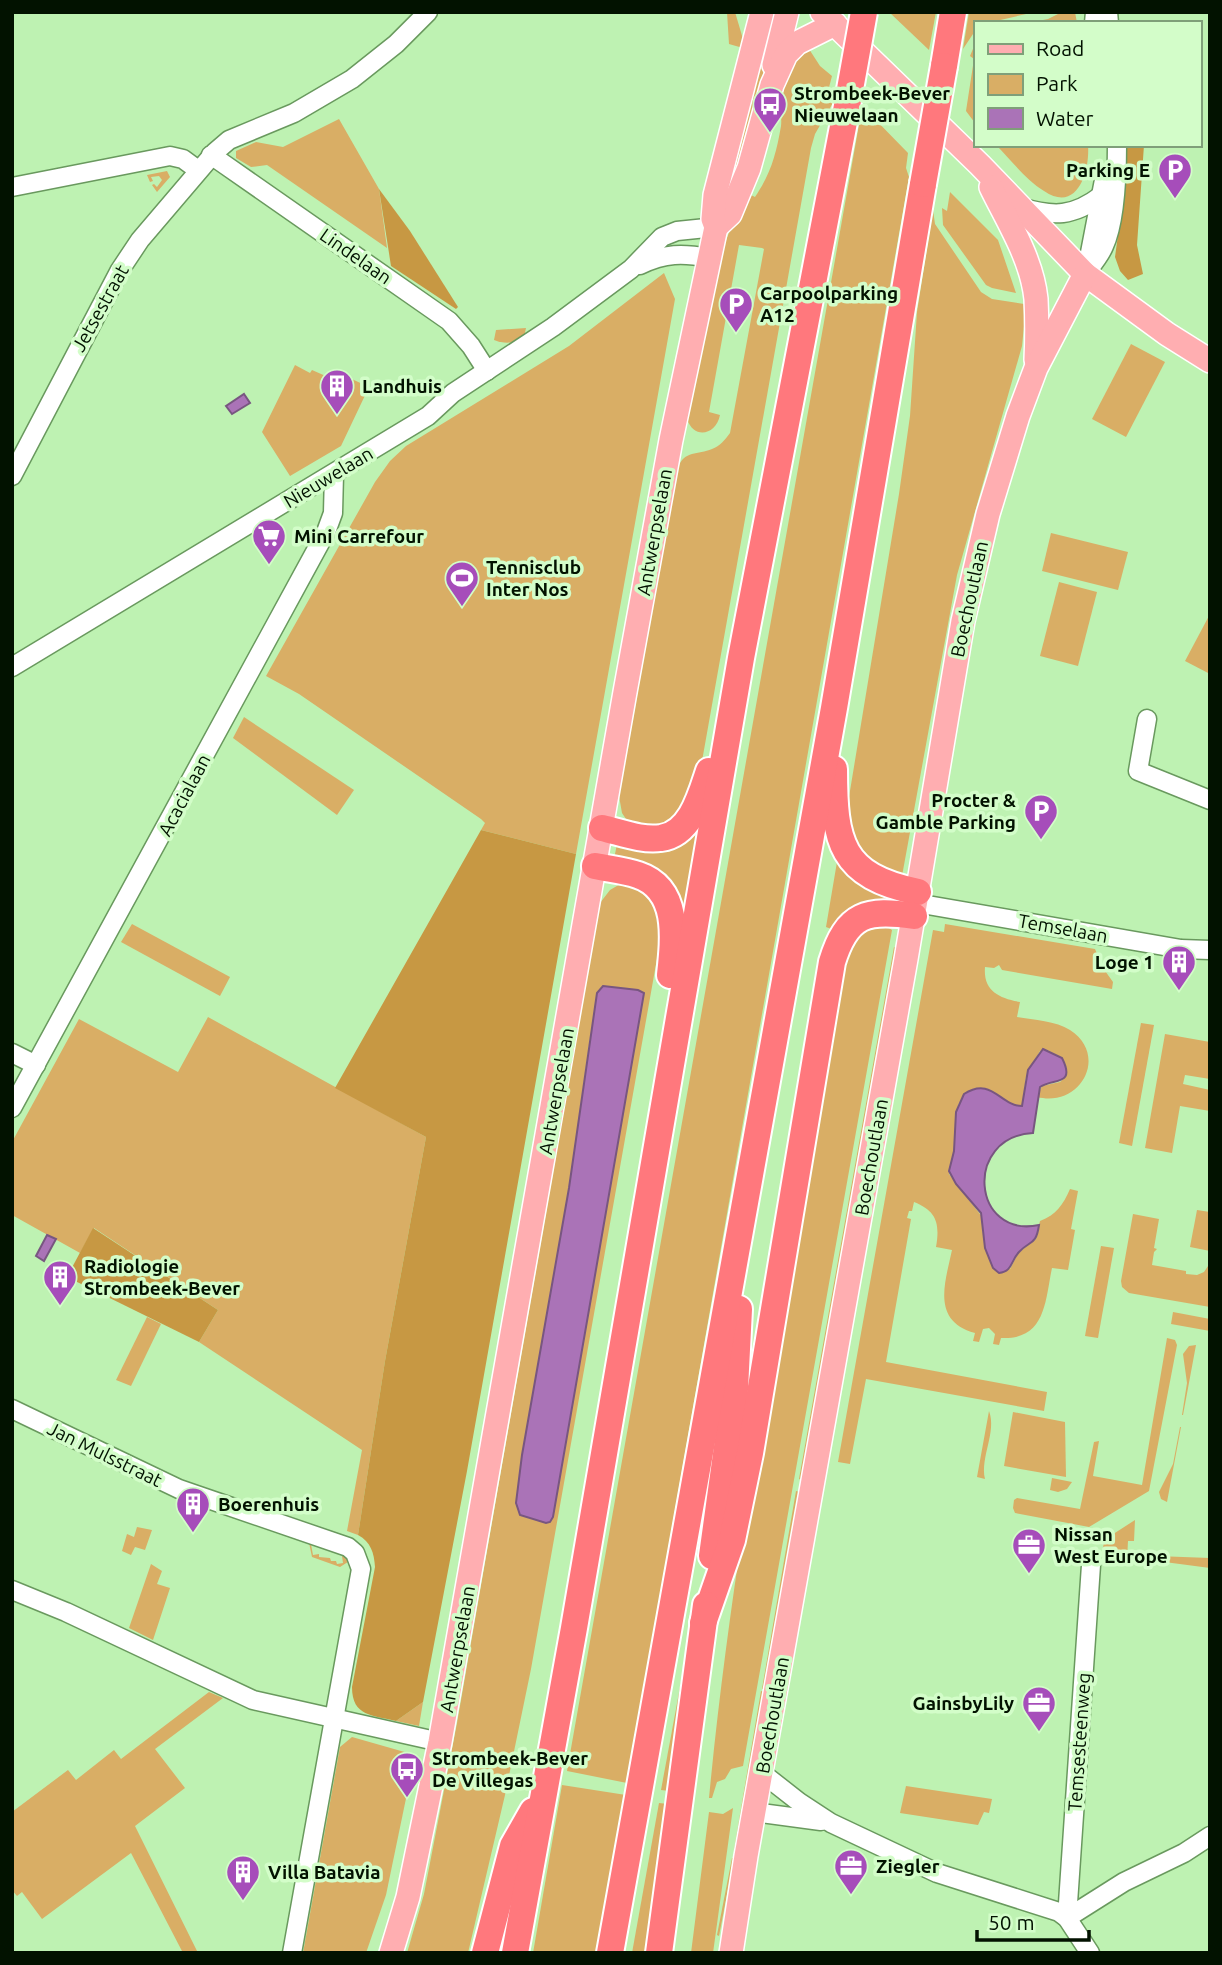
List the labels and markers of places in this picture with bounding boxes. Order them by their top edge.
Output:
place label: Strombeek-Bever Nieuwelaan [794,82,950,126]
bus stop icon: Strombeek-Bever Nieuwelaan [751,85,789,134]
parking icon: Parking E [1156,151,1194,200]
place label: Parking E [1066,159,1150,181]
place label: Carpoolparking A12 [760,282,898,326]
parking icon: Carpoolparking A12 [717,285,755,334]
building icon: Landhuis [318,367,356,416]
place label: Landhuis [362,375,442,397]
supermarket icon: Mini Carrefour [250,517,288,566]
place label: Mini Carrefour [294,525,424,547]
place label: Tennisclub Inter Nos [486,556,581,600]
sports icon: Tennisclub Inter Nos [443,559,481,608]
place label: Procter & Gamble Parking [875,789,1016,833]
parking icon: Procter & Gamble Parking [1022,792,1060,841]
building icon: Loge 1 [1160,943,1198,992]
place label: Loge 1 [1095,951,1154,973]
place label: Radiologie Strombeek-Bever [84,1255,240,1299]
building icon: Radiologie Strombeek-Bever [41,1258,79,1307]
building icon: Boerenhuis [174,1485,212,1534]
place label: Boerenhuis [218,1493,319,1515]
place label: Nissan West Europe [1054,1523,1168,1567]
office icon: Nissan West Europe [1010,1526,1048,1575]
office icon: GainsbyLily [1020,1684,1058,1733]
place label: GainsbyLily [912,1692,1014,1714]
place label: Strombeek-Bever De Villegas [432,1747,588,1791]
bus stop icon: Strombeek-Bever De Villegas [388,1750,426,1799]
office icon: Ziegler [832,1847,870,1896]
building icon: Villa Batavia [224,1853,262,1902]
place label: Ziegler [876,1855,940,1877]
place label: Villa Batavia [268,1861,380,1883]

